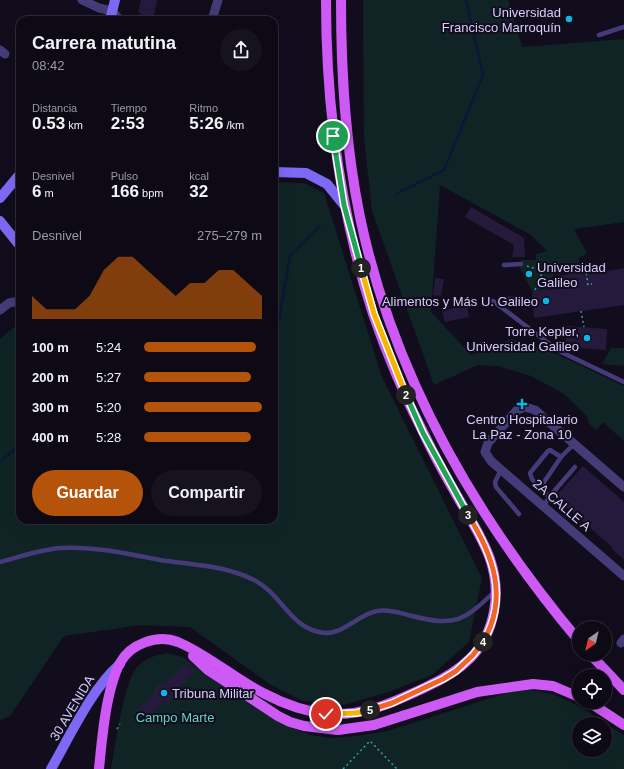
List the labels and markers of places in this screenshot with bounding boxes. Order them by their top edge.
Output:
place label: Universidad Francisco Marroquín [442,5,561,35]
marker: Universidad Francisco Marroquín [564,14,574,24]
pin [316,119,350,153]
pin: 1 [351,258,371,278]
place label: Universidad Galileo [537,260,606,290]
marker: Universidad Galileo [524,269,534,279]
place label: Alimentos y Más U. Galileo [382,294,538,309]
marker: Alimentos y Más U. Galileo [541,296,551,306]
place label: Torre Kepler, Universidad Galileo [466,324,579,354]
marker: Torre Kepler, Universidad Galileo [582,333,592,343]
pin: 2 [396,385,416,405]
marker: Centro Hospitalario La Paz - Zona 10 [516,398,528,410]
place label: Centro Hospitalario La Paz - Zona 10 [466,412,578,442]
pin: 3 [458,505,478,525]
pin: 4 [473,632,493,652]
place label: Tribuna Militar [172,686,255,701]
marker: Tribuna Militar [159,688,169,698]
pin [309,697,343,731]
pin: 5 [360,700,380,720]

